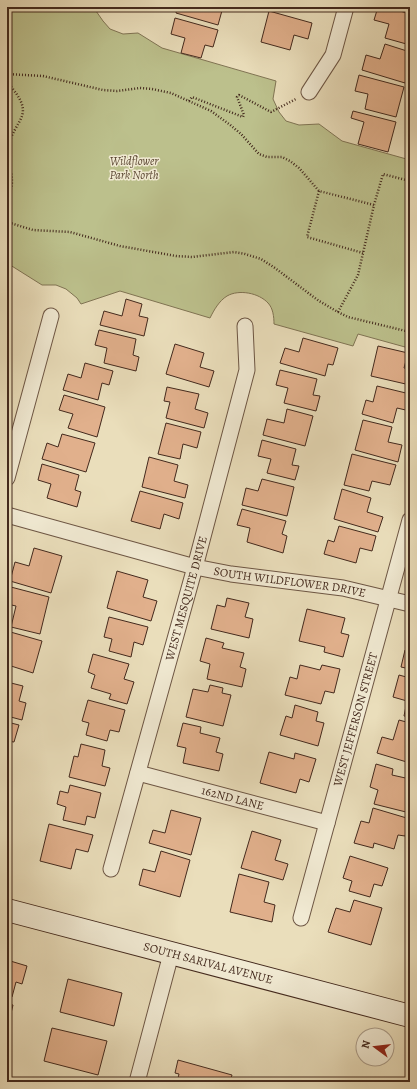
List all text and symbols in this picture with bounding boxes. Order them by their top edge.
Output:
park label: Wildflower Park North [109,153,159,183]
street label: WEST MESQUITE DRIVE [161,534,211,663]
street label: SOUTH WILDFLOWER DRIVE [212,563,367,601]
street label: WEST JEFFERSON STREET [329,650,381,789]
street label: 162ND LANE [200,782,266,814]
street label: SOUTH SARIVAL AVENUE [142,938,275,988]
north arrow [355,1027,395,1067]
text: N [358,1039,374,1050]

